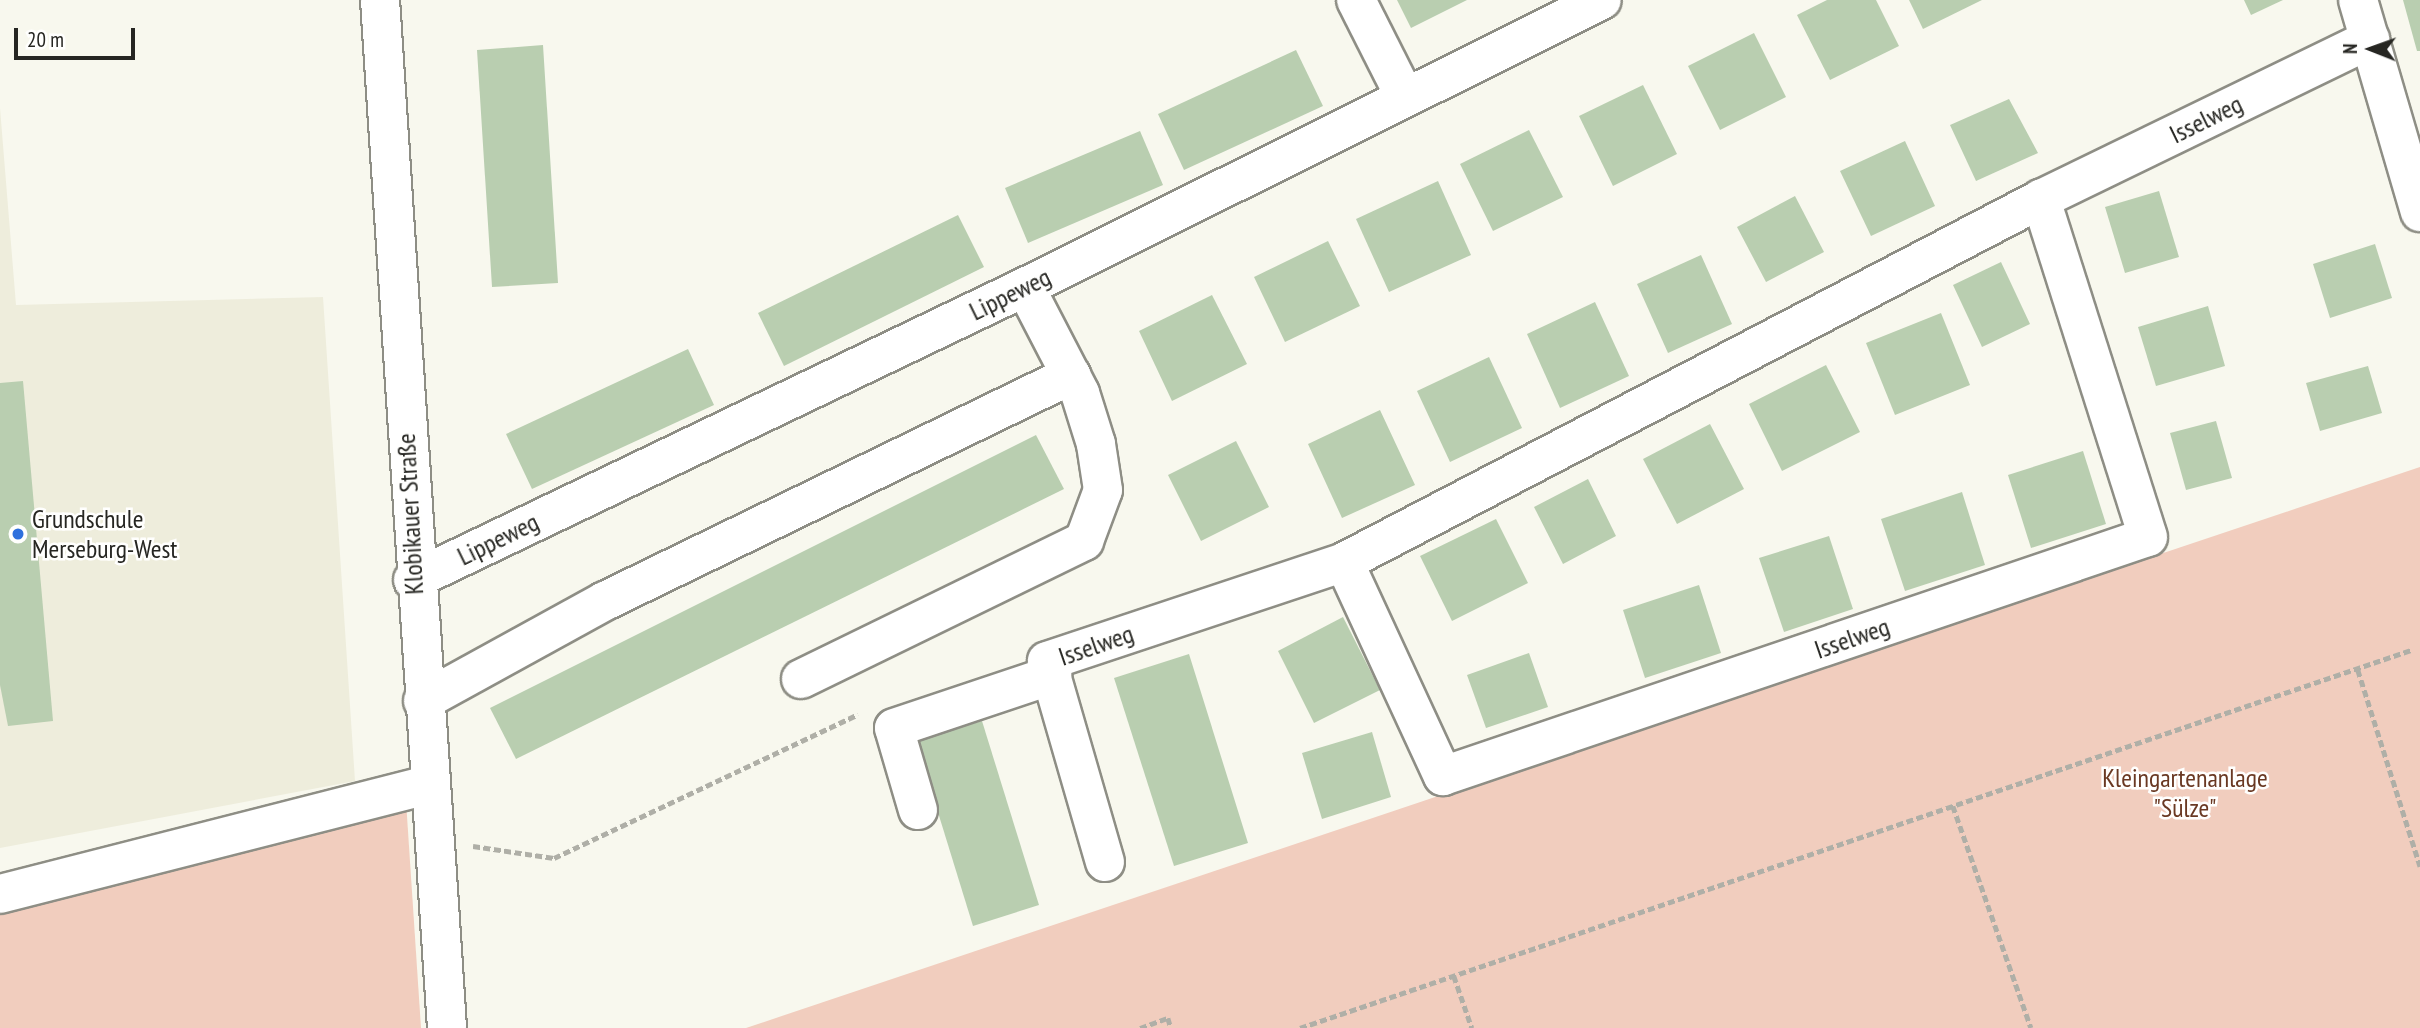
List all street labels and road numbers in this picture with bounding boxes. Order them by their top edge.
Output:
street label: Isselweg [2164,88,2248,150]
street label: Lippeweg [964,261,1056,327]
street label: Klobikauer Straße [390,433,430,595]
street label: Lippeweg [452,506,544,572]
street label: Isselweg [1810,611,1894,665]
street label: Isselweg [1054,618,1138,672]

